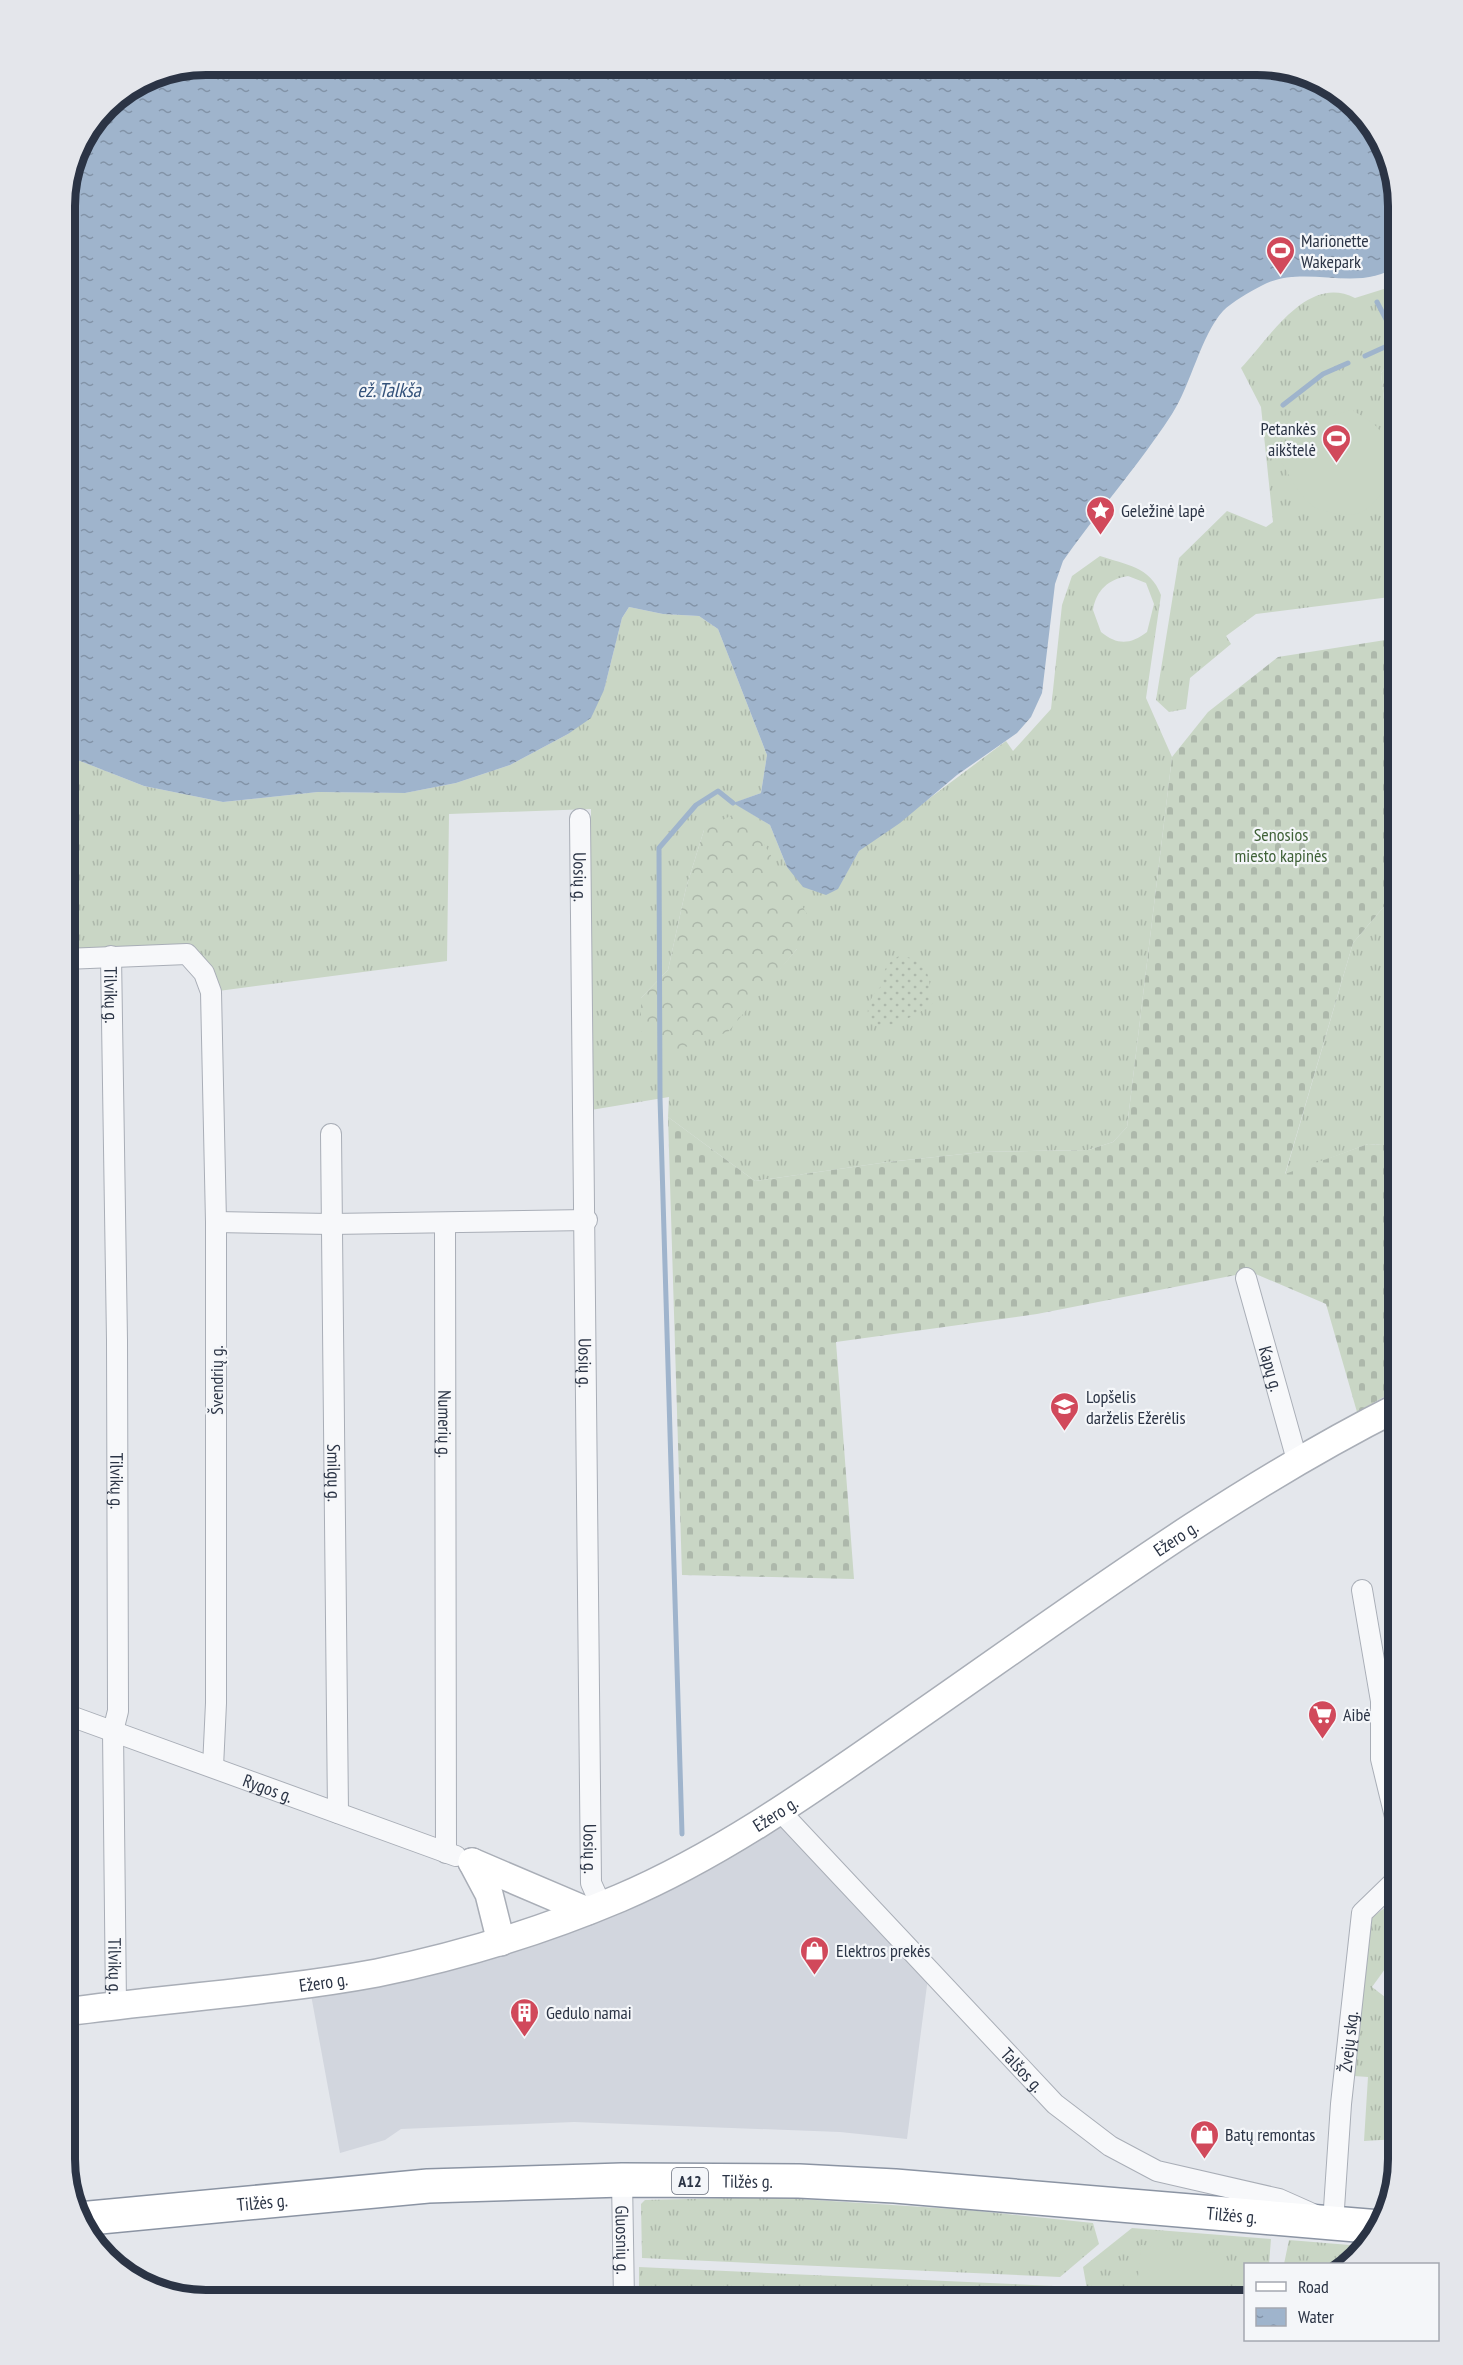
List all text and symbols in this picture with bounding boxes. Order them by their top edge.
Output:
place label: Marionette Wakepark [1301,229,1369,273]
sports icon: Marionette Wakepark [1264,234,1296,276]
water label: ež. Talkša [357,377,422,403]
place label: Petankės aikštelė [1261,417,1316,461]
sports icon: Petankės aikštelė [1321,422,1353,464]
place icon: Geležinė lapė [1084,494,1116,536]
place label: Geležinė lapė [1121,499,1205,522]
park label: Senosios miesto kapinės [1235,823,1327,867]
street label: Uosių g. [569,852,592,902]
street label: Tilvikų g. [100,966,124,1024]
street label: Uosių g. [574,1338,597,1388]
street label: Kapų g. [1254,1343,1289,1394]
street label: Švendrių g. [205,1345,228,1415]
place label: Lopšelis darželis Ežerėlis [1086,1385,1186,1429]
street label: Numerių g. [434,1390,457,1458]
school or university icon: Lopšelis darželis Ežerėlis [1049,1390,1081,1432]
street label: Smilgų g. [323,1444,346,1502]
street label: Tilvikų g. [106,1453,129,1509]
street label: Ežero g. [1149,1515,1202,1561]
supermarket icon: Aibė [1306,1698,1338,1740]
place label: Aibė [1343,1703,1371,1726]
street label: Rygos g. [240,1768,296,1807]
street label: Ežero g. [748,1791,802,1836]
street label: Uosių g. [579,1824,602,1874]
shop icon: Elektros prekės [799,1934,831,1976]
street label: Tilvikų g. [104,1938,127,1995]
place label: Elektros prekės [836,1939,930,1962]
street label: Ežero g. [297,1967,349,1997]
building icon: Gedulo namai [509,1996,541,2038]
place label: Gedulo namai [546,2001,632,2024]
street label: Žvejų skg. [1333,2010,1363,2073]
street label: Talšos g. [996,2042,1049,2097]
shop icon: Batų remontas [1188,2118,1220,2160]
place label: Batų remontas [1225,2123,1315,2146]
road number: A12 [672,2168,708,2194]
street label: Tilžės g. [722,2169,773,2192]
street label: Tilžės g. [236,2188,289,2216]
street label: Tilžės g. [1206,2201,1258,2228]
street label: Gluosnių g. [611,2205,635,2275]
legend [1244,2263,1439,2341]
text: Road [1298,2275,1329,2298]
text: Water [1298,2305,1334,2328]

